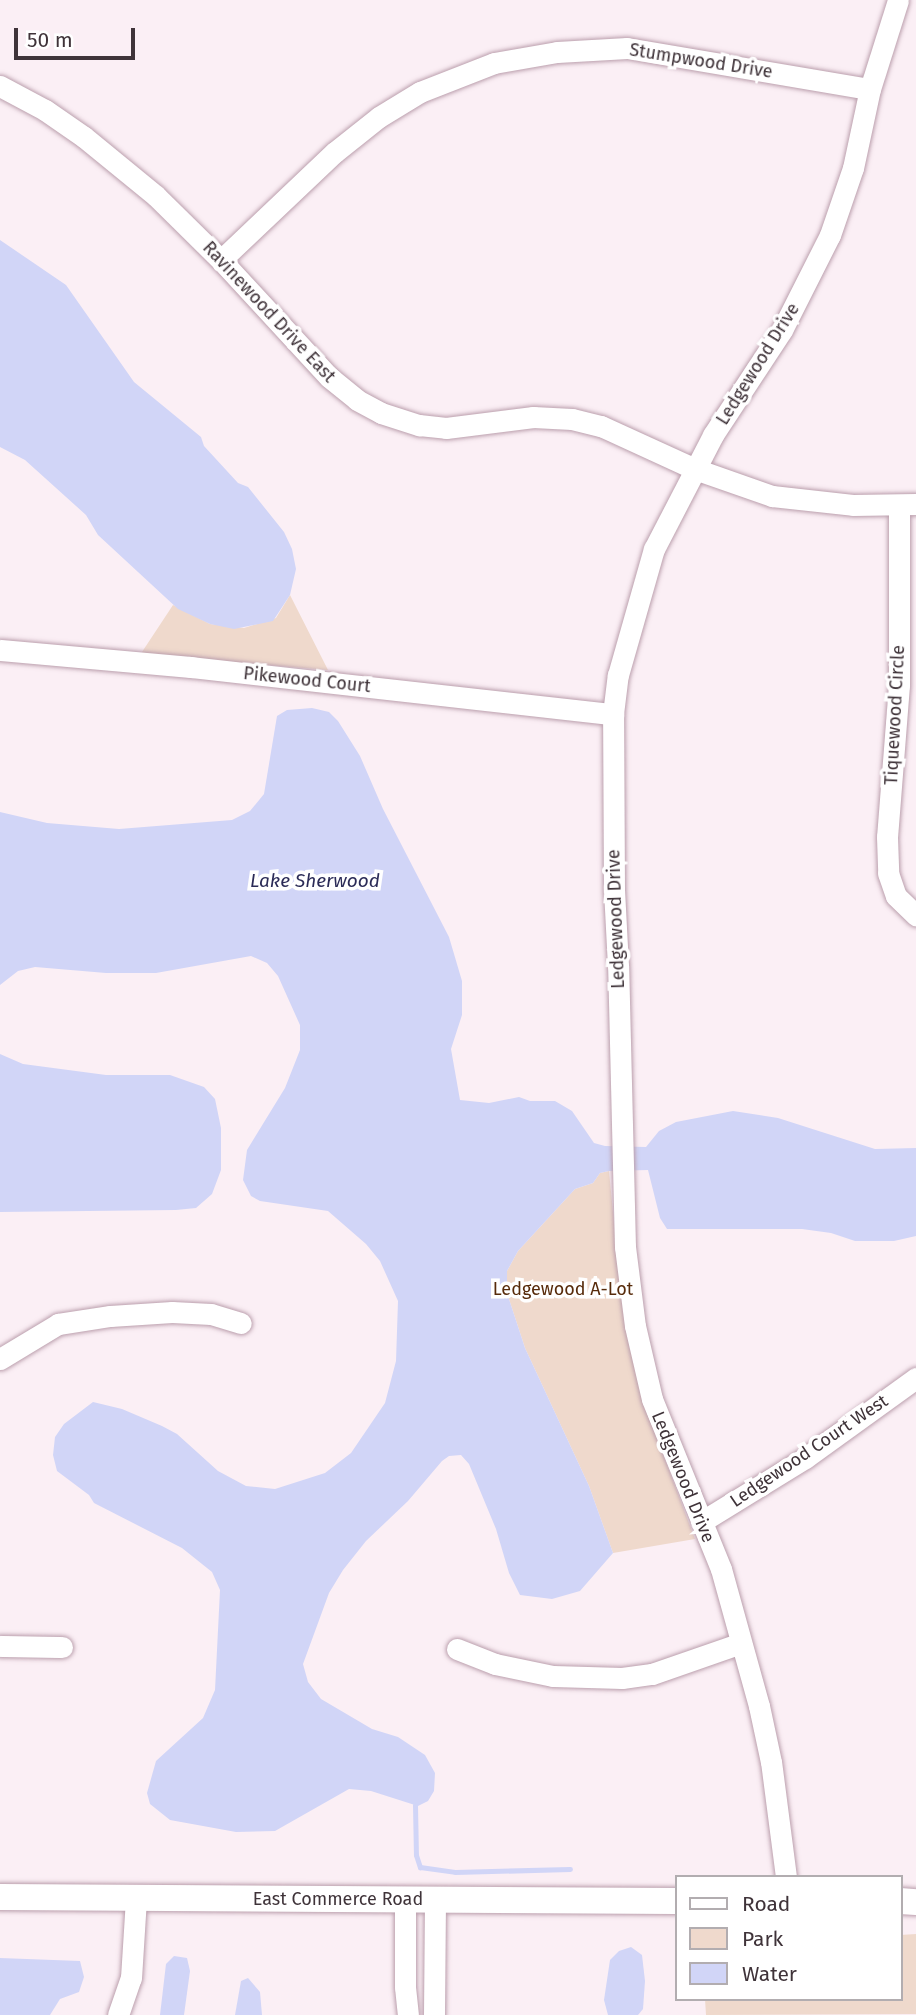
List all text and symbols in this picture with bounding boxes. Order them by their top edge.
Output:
scale bar [18,14,138,58]
text: 50 m [27,27,73,53]
street label: Stumpwood Drive [628,39,774,83]
street label: Ravinewood Drive East [198,237,340,387]
street label: Ledgewood Drive [712,299,804,429]
street label: Tiquewood Circle [881,645,909,785]
street label: Pikewood Court [242,663,372,697]
street label: Ledgewood Drive [603,849,629,989]
water label: Lake Sherwood [250,870,380,892]
park label: Ledgewood A-Lot [493,1278,633,1300]
street label: Ledgewood Court West [726,1390,892,1512]
street label: Ledgewood Drive [647,1408,719,1546]
legend [674,1875,902,2001]
street label: East Commerce Road [253,1888,423,1910]
text: Road [742,1891,790,1917]
text: Park [742,1926,783,1952]
text: Water [742,1961,797,1987]

